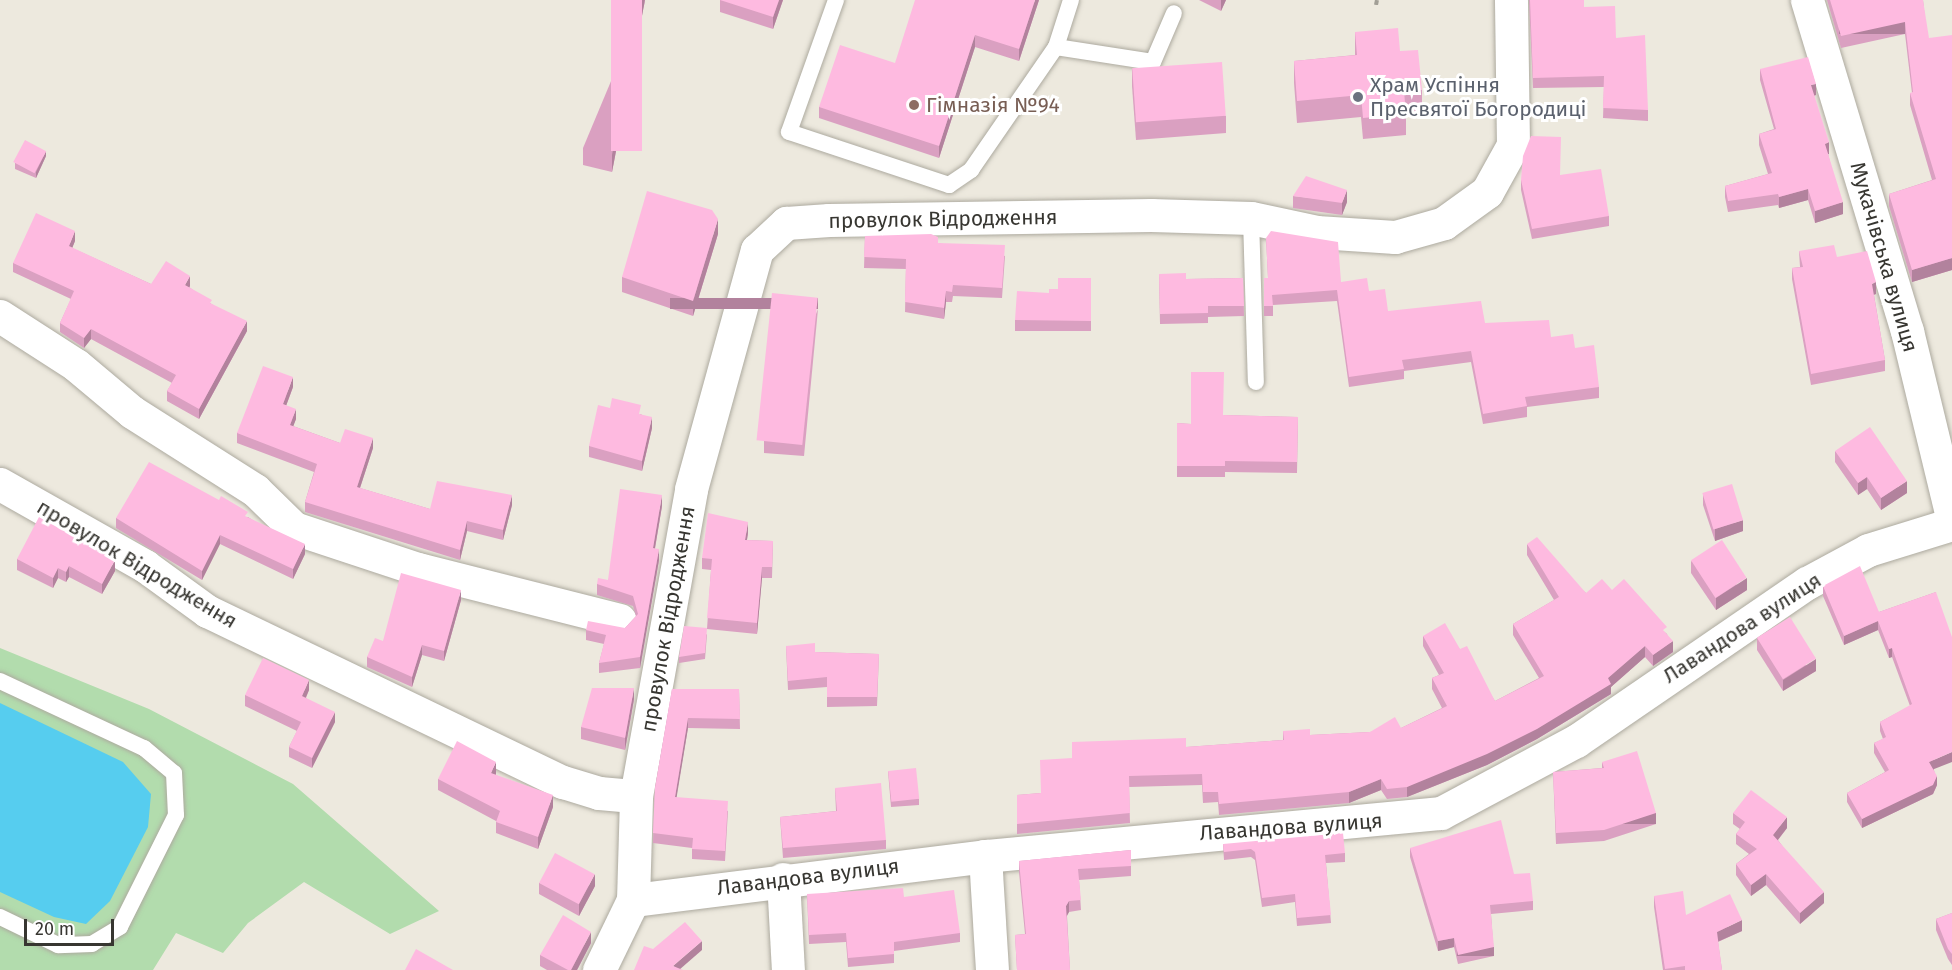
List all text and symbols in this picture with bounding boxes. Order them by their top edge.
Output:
place label: Храм Успіння Пресвятої Богородиці [1370,72,1586,122]
marker: Храм Успіння Пресвятої Богородиці [1351,90,1365,104]
place label: Гімназія №94 [926,92,1060,118]
marker: Гімназія №94 [907,98,921,112]
street label: Мукачівська вулиця [1845,159,1923,355]
street label: провулок Відродження [828,204,1058,234]
street label: провулок Відродження [32,494,242,634]
street label: провулок Відродження [636,504,700,734]
street label: Лавандова вулиця [1658,567,1826,689]
street label: Лавандова вулиця [1199,808,1383,846]
street label: Лавандова вулиця [715,853,901,901]
scale bar [27,907,117,945]
text: 20 m [35,918,74,940]

